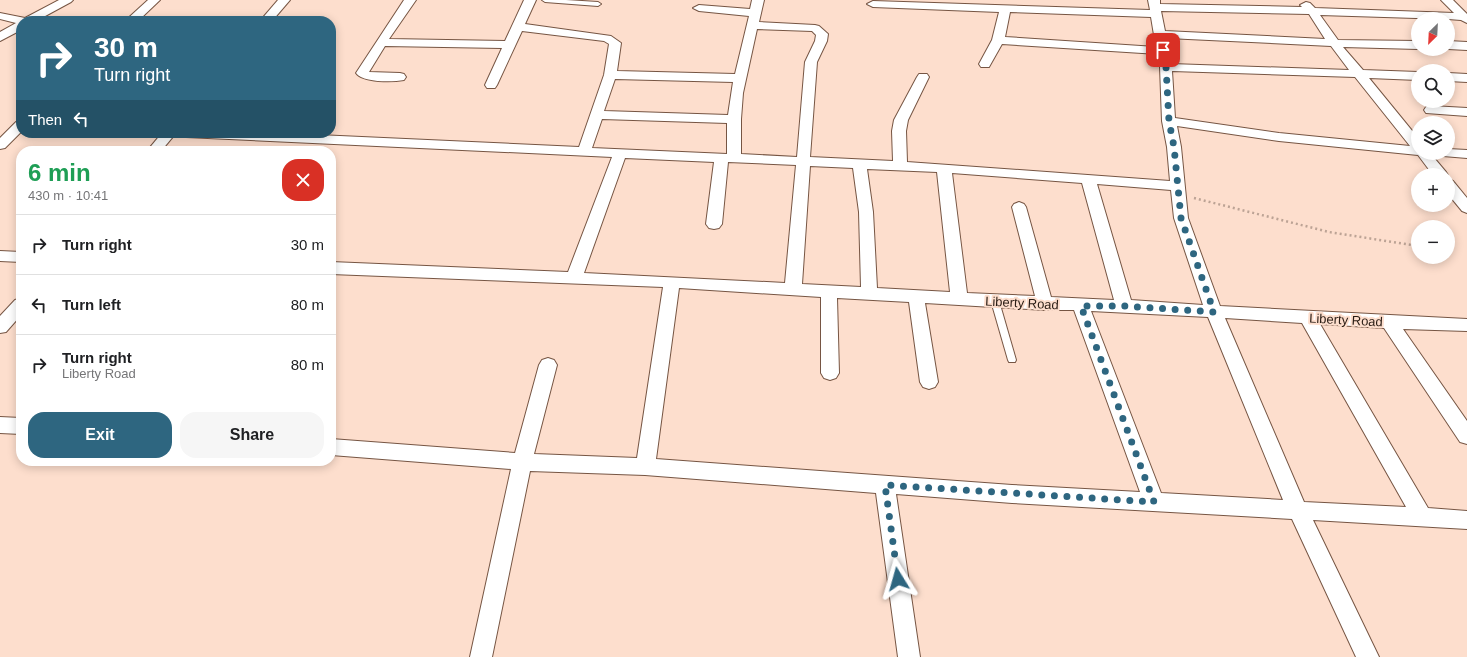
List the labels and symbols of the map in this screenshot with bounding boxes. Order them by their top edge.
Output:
north arrow [1411,12,1455,56]
pin [1146,33,1180,67]
street label: Liberty Road [985,294,1059,312]
street label: Liberty Road [1309,311,1383,329]
position arrow [877,558,919,600]

